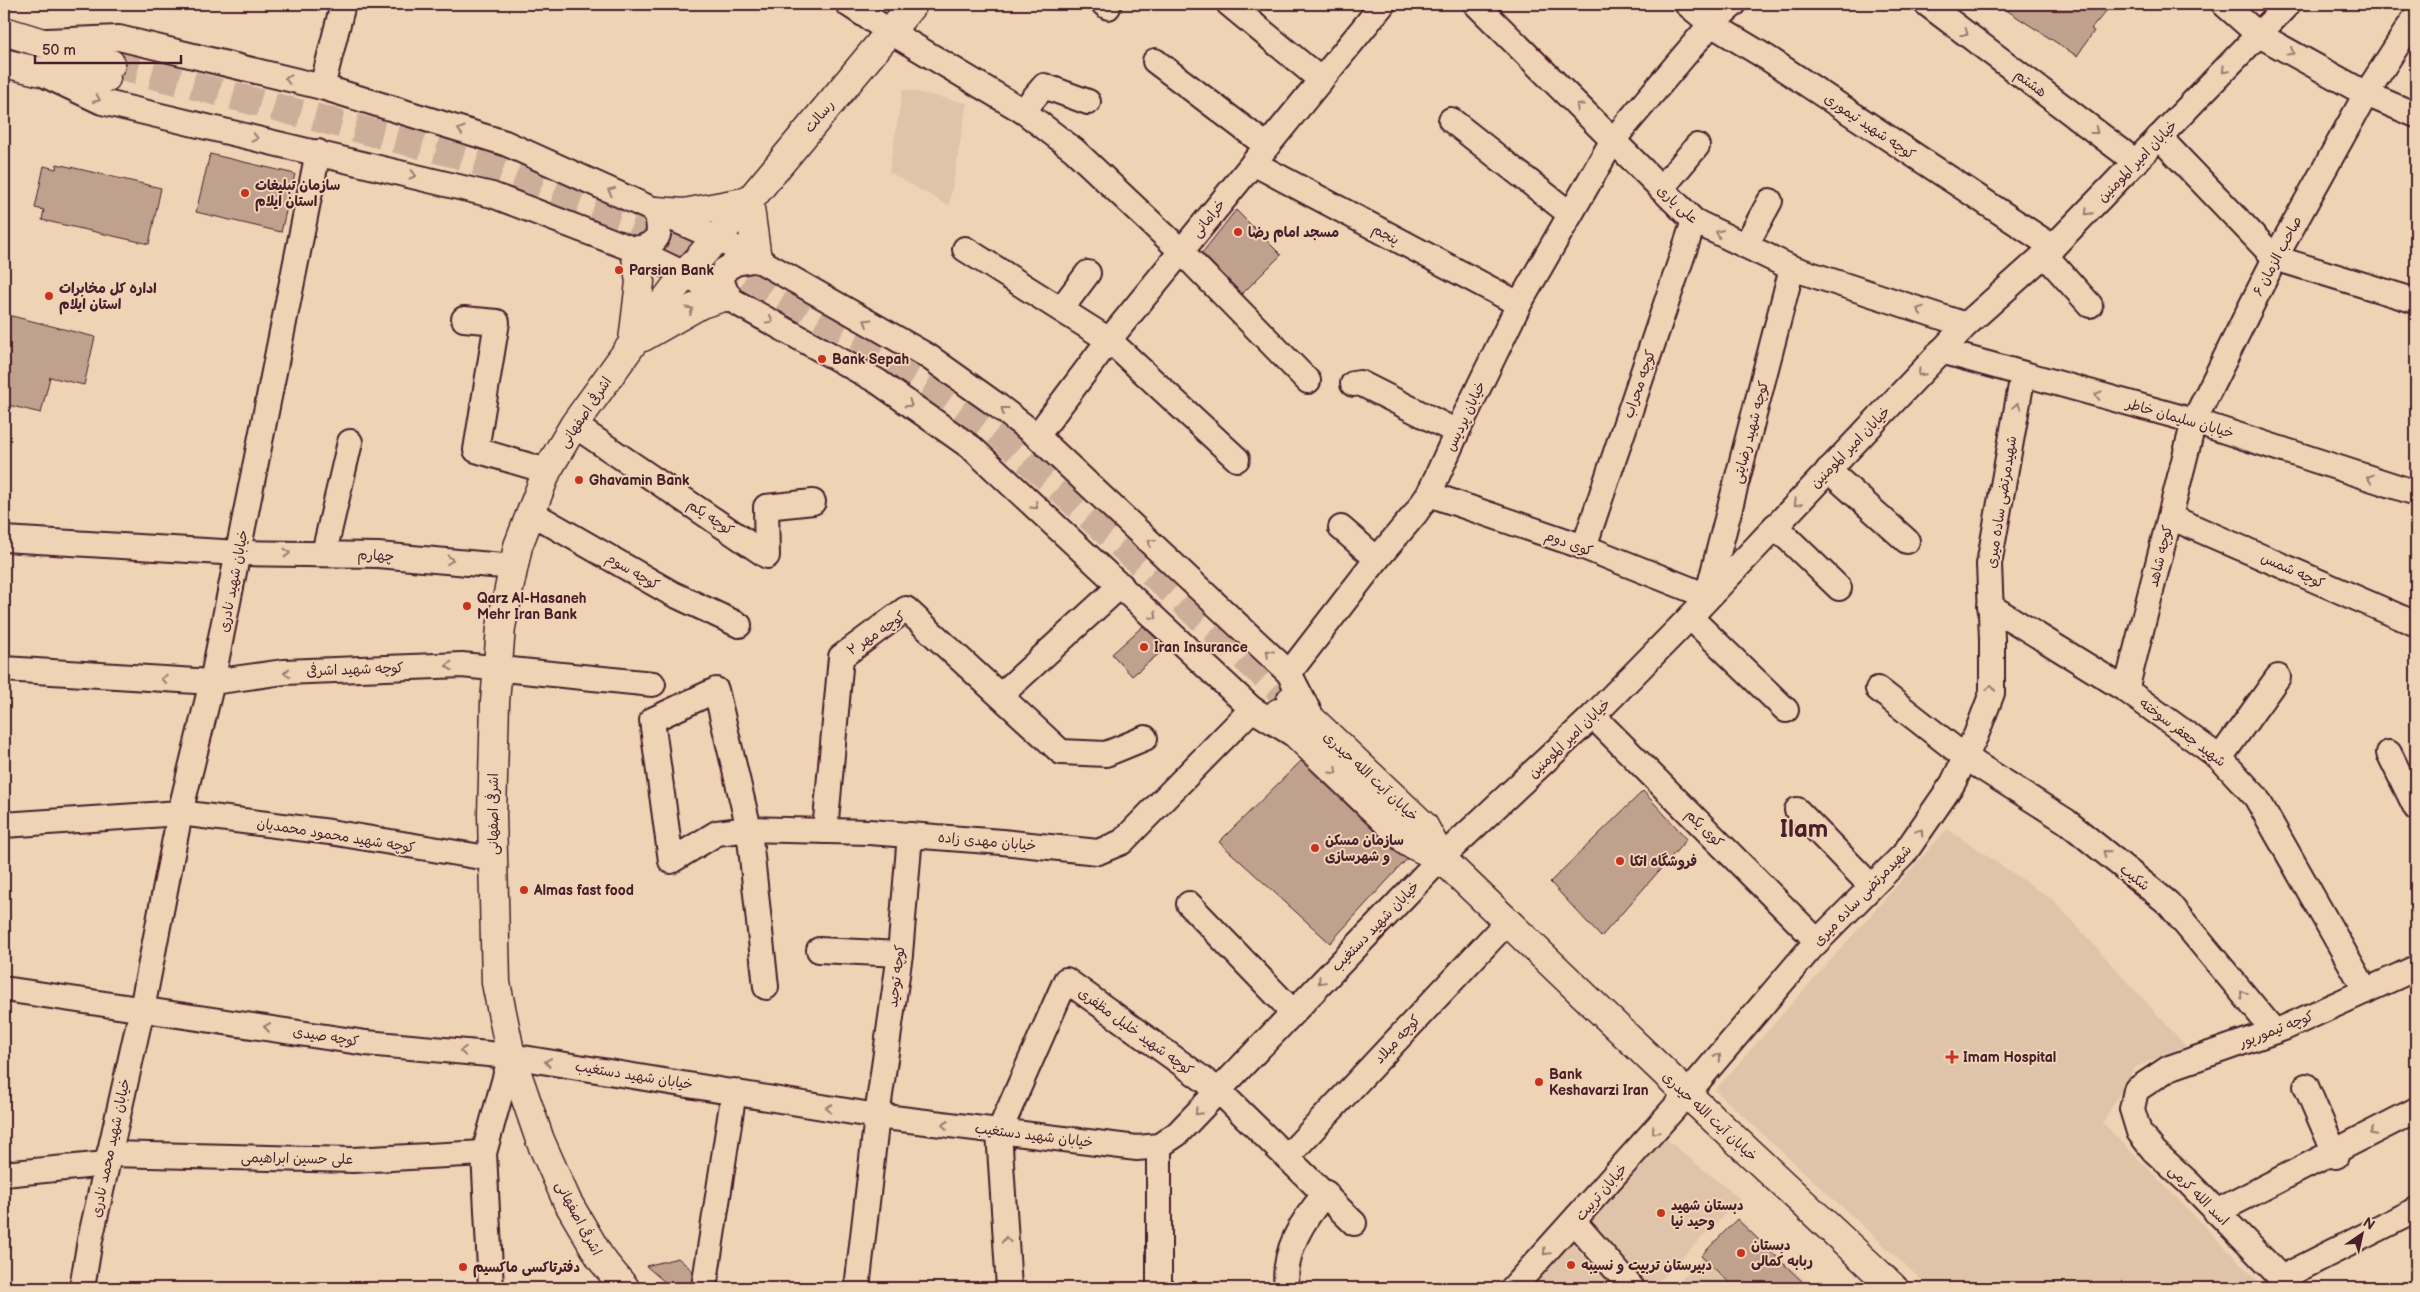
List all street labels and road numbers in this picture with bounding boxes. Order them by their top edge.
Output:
street label: هشتم [2010,66,2050,102]
street label: کوچه شهید تیموری [1820,90,1918,164]
street label: رسالت [801,96,838,136]
street label: خیابان امیر المومنین [2094,117,2181,206]
street label: علی یاری [1654,182,1702,227]
street label: خرامانی [1188,196,1229,241]
street label: صاحب الزمان ۶ [2249,213,2306,299]
street label: پنجم [1368,220,1402,250]
street label: کوچه محراب [1620,348,1660,421]
street label: اشرفی اصفهانی [555,373,615,451]
street label: خیابان پردیس [1442,378,1490,454]
street label: کوچه شهید رضایتی [1729,379,1773,486]
street label: خیابان سلیمان خاطر [2123,395,2236,442]
street label: خیابان امیر المومنین [1807,403,1894,492]
street label: شهیدمرتضی ساده میری [1983,434,2020,570]
street label: کوچه یکم [683,496,737,541]
street label: کوچه شاهد [2145,523,2177,589]
street label: کوی دوم [1542,527,1595,562]
street label: خیابان شهید نادری [215,528,252,634]
street label: چهارم [357,546,395,567]
street label: کوچه سوم [601,549,663,596]
street label: کوچه شمس [2258,549,2327,593]
street label: کوچه مهر ۲ [844,608,909,660]
street label: کوچه شهید اشرفی [306,658,404,681]
street label: شهید جعفر سوخته [2136,694,2229,770]
street label: خیابان امیر المومنین [1525,695,1614,782]
street label: خیابان آیت الله حیدری [1320,728,1422,825]
street label: اشرفی اصفهانی [484,773,502,855]
street label: کوی یکم [1681,806,1727,852]
street label: کوچه شهید محمود محمدیان [255,815,416,857]
street label: خیابان مهدی زاده [937,829,1037,854]
street label: شهیدمرتضی ساده میری [1810,841,1915,950]
street label: شکیب [2116,860,2153,894]
street label: خیابان شهید دستغیب [1328,878,1423,975]
street label: کوچه توحید [884,944,910,1009]
street label: کوچه شهید خلیل مظفری [1074,984,1197,1080]
street label: کوچه تیمورپور [2235,1007,2316,1053]
street label: کوچه میلاد [1371,1012,1425,1068]
street label: کوچه صیدی [291,1023,360,1051]
street label: خیابان شهید دستغیب [574,1058,694,1093]
street label: خیابان آیت الله حیدری [1659,1068,1761,1165]
street label: خیابان شهید محمد نادری [87,1077,134,1219]
street label: خیابان شهید دستغیب [974,1120,1094,1151]
street label: علی حسین ابراهیمی [241,1149,353,1168]
street label: خیابان تربیت [1572,1160,1631,1224]
street label: اسد الله کرمی [2165,1162,2232,1229]
street label: اشرفی اصفهانی [552,1178,606,1258]

